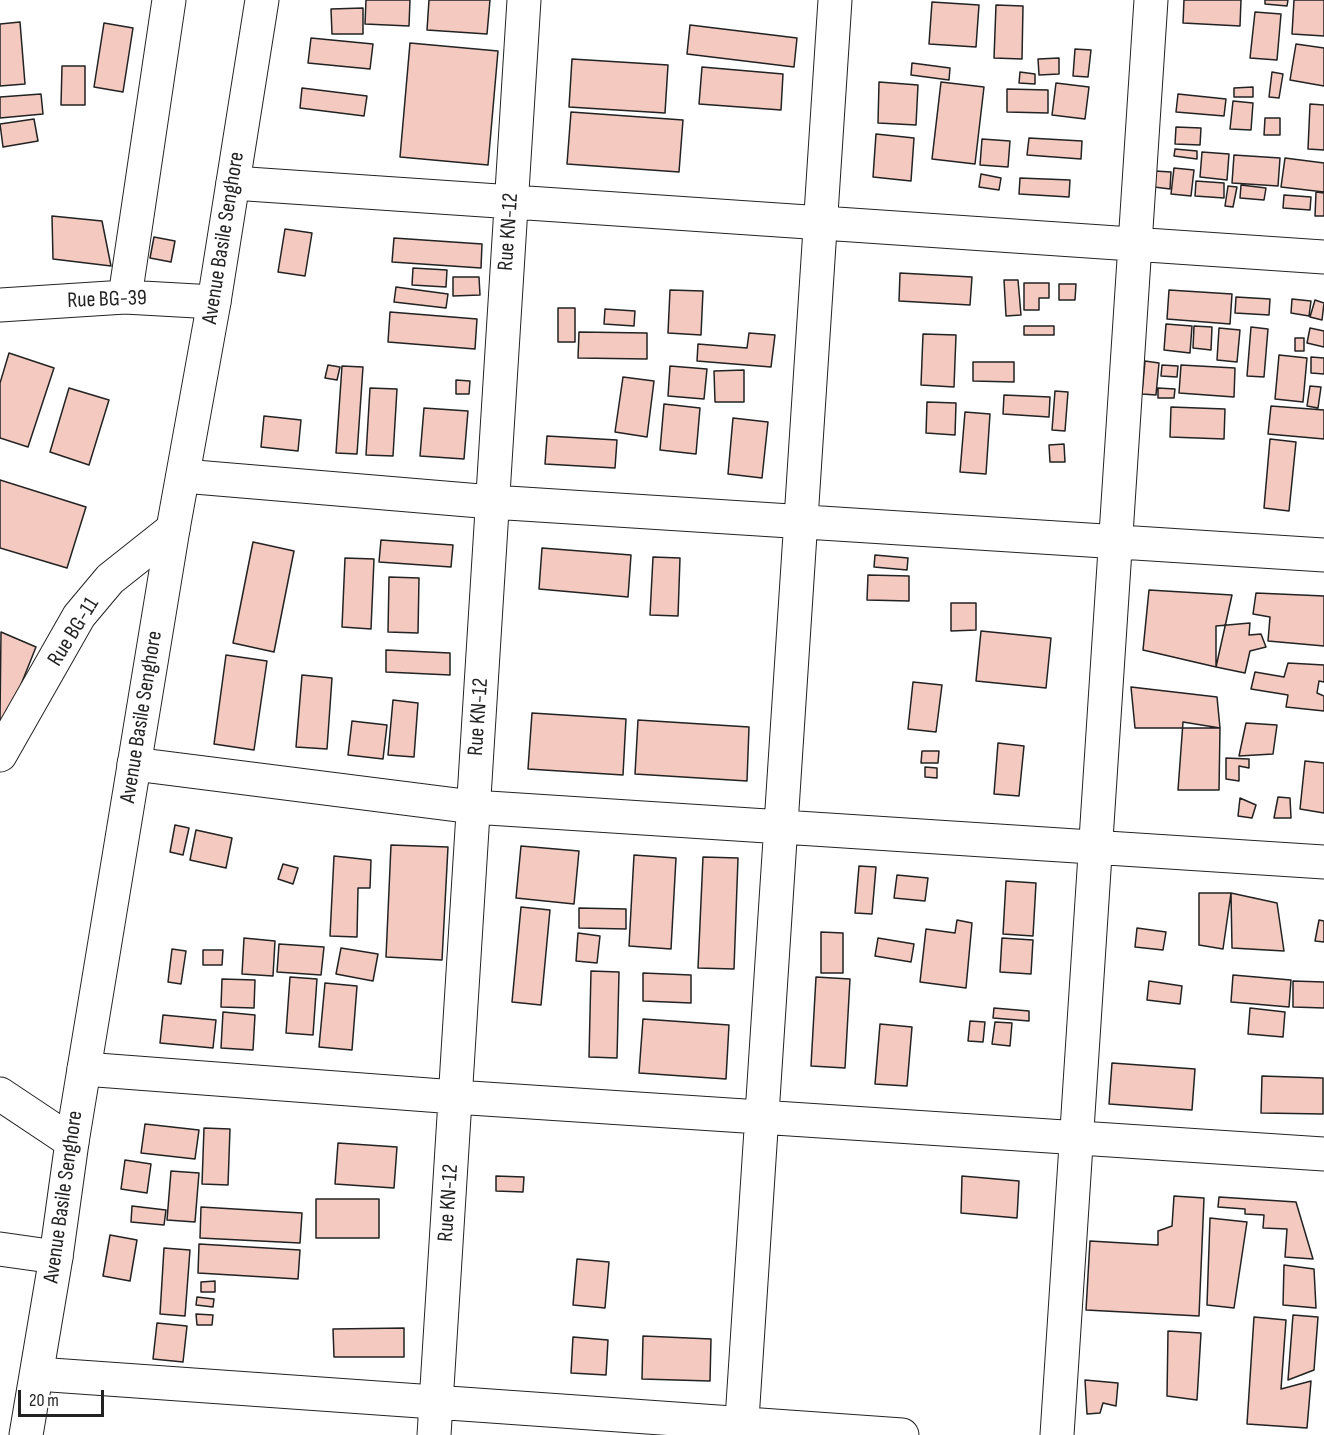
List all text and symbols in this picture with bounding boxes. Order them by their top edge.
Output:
street label: Avenue Basile Senghore [197,150,251,326]
street label: Rue KN-12 [493,192,525,272]
street label: Rue BG-39 [67,285,147,315]
street label: Rue BG-11 [43,593,105,671]
street label: Avenue Basile Senghore [115,629,169,805]
street label: Rue KN-12 [463,677,495,757]
street label: Avenue Basile Senghore [39,1109,89,1285]
street label: Rue KN-12 [433,1163,465,1243]
scale bar [21,1378,106,1416]
text: 20 m [29,1390,59,1411]

